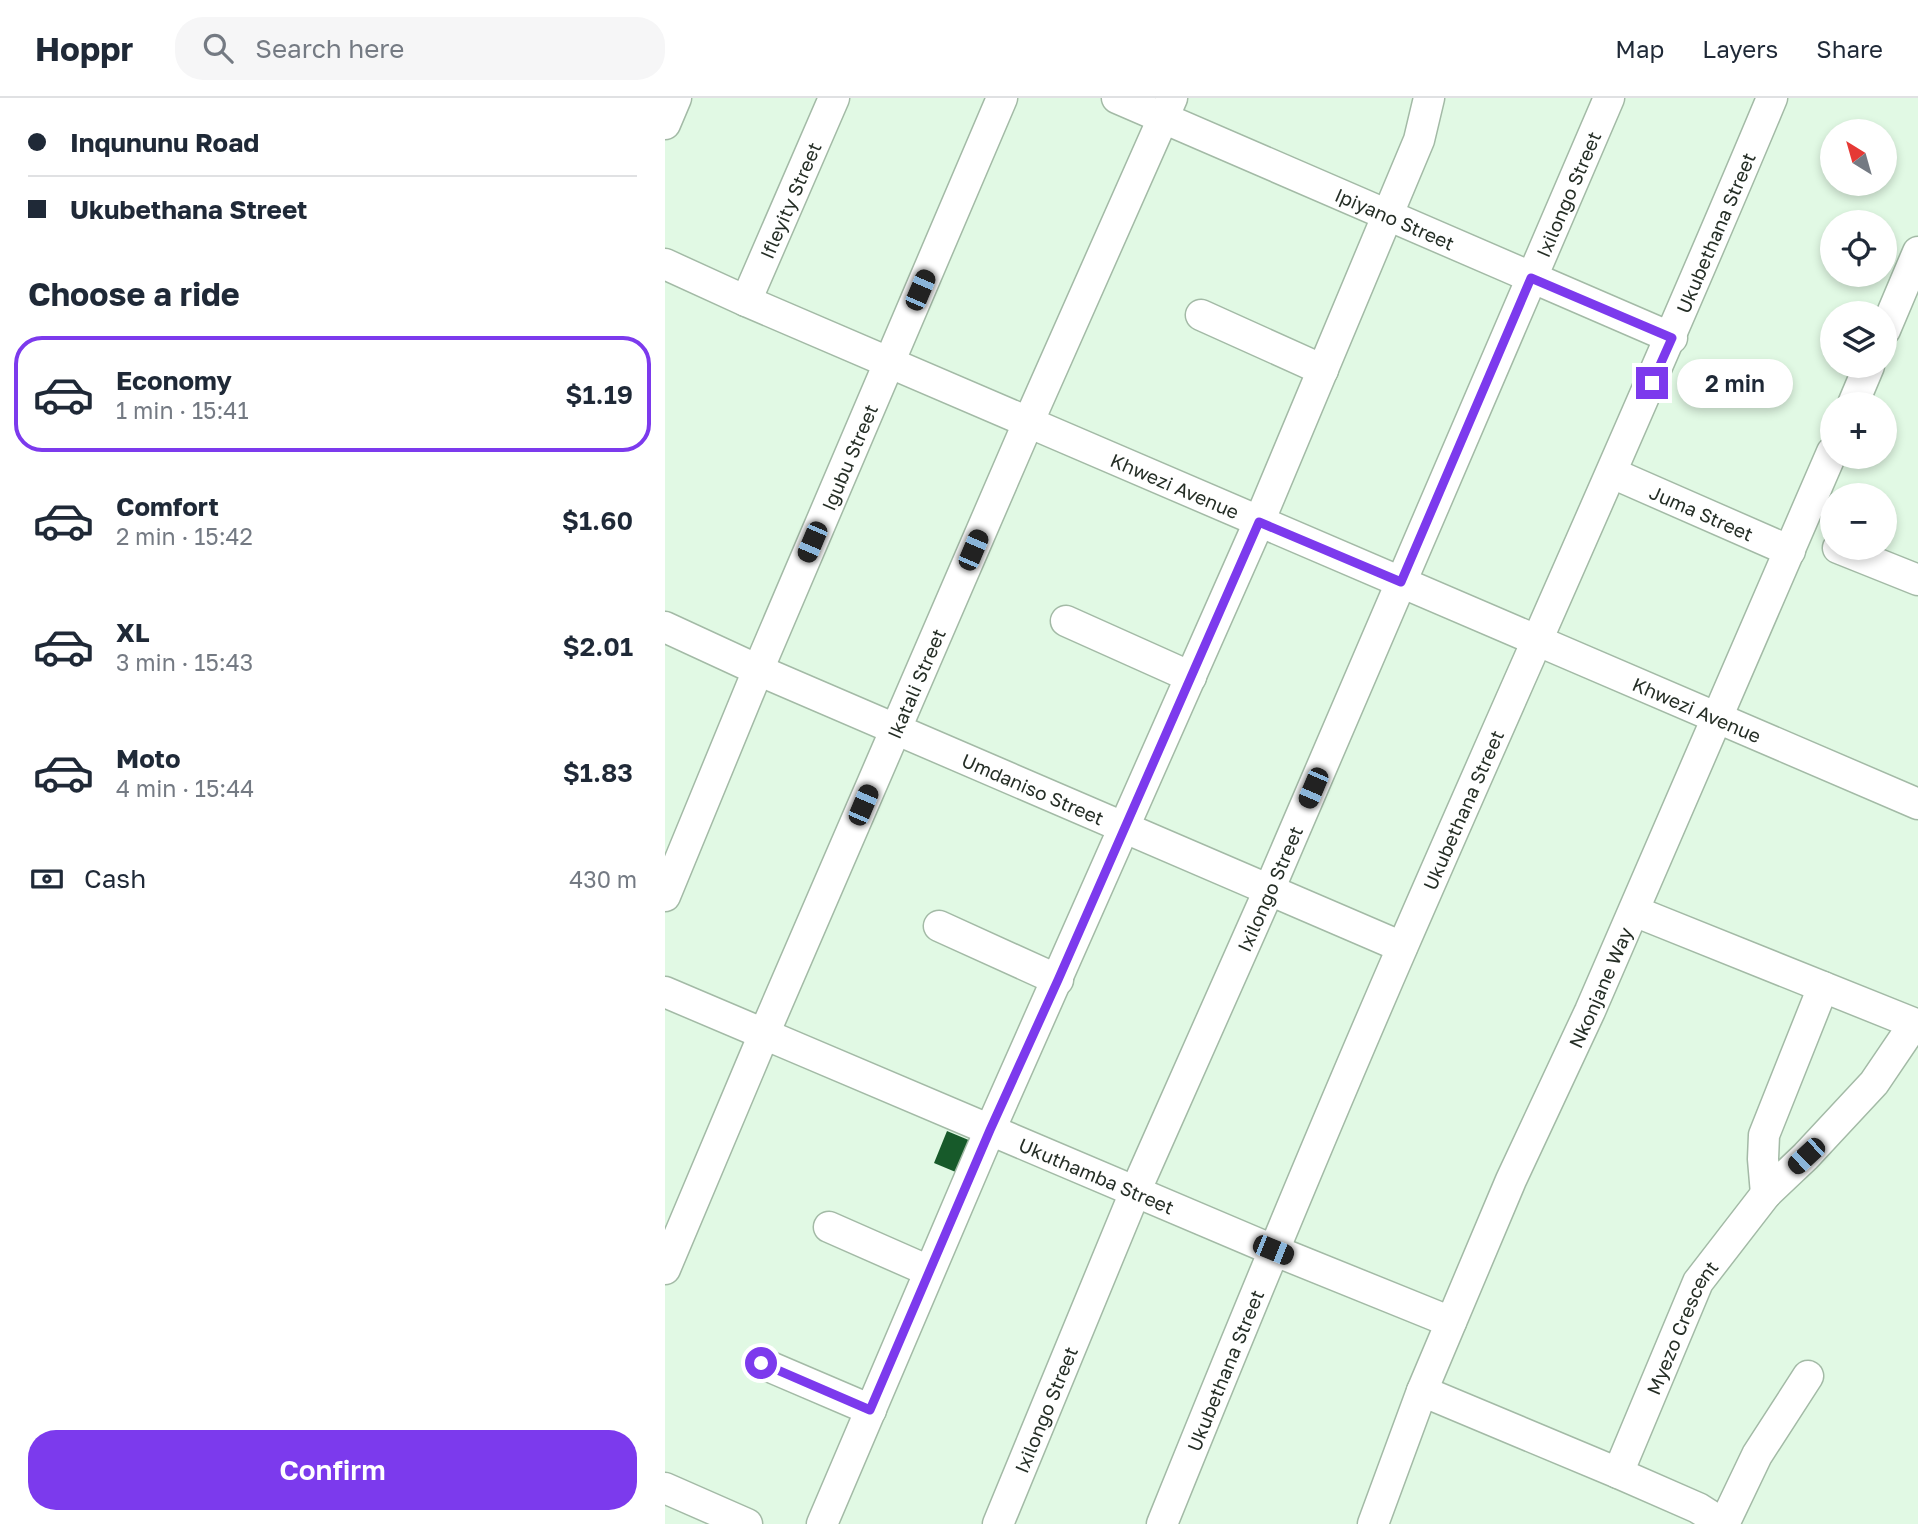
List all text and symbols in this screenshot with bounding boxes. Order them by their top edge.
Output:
search box [175,17,665,80]
text: Hoppr [35,29,133,68]
icon: search [199,29,237,67]
text: Search here [255,33,404,64]
text: Map [1615,34,1664,63]
text: Layers [1702,34,1778,63]
text: Share [1816,34,1883,63]
north arrow [1820,119,1897,196]
map controls [1820,119,1897,560]
text: Inqununu Road [70,127,259,158]
street label: Ixilongo Street [1531,128,1605,260]
street label: Ifleyity Street [754,138,825,262]
street label: Ukubethana Street [1671,149,1759,316]
street label: Ipiyano Street [1332,182,1458,254]
text: Ukubethana Street [70,194,308,225]
button: locate [1820,210,1897,287]
car [903,267,938,313]
text: Choose a ride [28,275,240,313]
button: layers [1820,301,1897,378]
callout: 2 min [1677,358,1792,408]
icon: car [32,363,95,426]
text: Economy [116,365,232,396]
route end [1636,367,1668,399]
text: 2 min [1705,369,1765,397]
text: $1.19 [565,379,633,410]
button: + [1820,392,1897,469]
text: 1 min · 15:41 [116,396,249,424]
street label: Igubu Street [816,400,882,514]
street label: Khwezi Avenue [1107,447,1243,523]
street label: Juma Street [1646,480,1757,545]
button: − [1820,483,1897,560]
icon: car [32,489,95,552]
text: Comfort [116,491,219,522]
text: $1.60 [562,505,633,536]
car [795,519,830,565]
text: 2 min · 15:42 [116,522,253,550]
car [956,527,991,573]
icon: car [32,615,95,678]
text: XL [116,617,150,648]
street label: Ikatali Street [882,625,949,742]
text: $2.01 [563,631,633,662]
text: 3 min · 15:43 [116,648,253,676]
street label: Khwezi Avenue [1629,671,1765,747]
street label: Ukubethana Street [1417,726,1508,893]
icon: car [32,741,95,804]
text: Moto [116,743,181,774]
street label: Umdaniso Street [959,748,1108,829]
text: $1.83 [563,757,633,788]
car [1296,765,1331,811]
text: 4 min · 15:44 [116,774,254,802]
car [846,782,881,828]
street label: Ixilongo Street [1232,822,1307,955]
icon: cash [28,860,66,898]
text: Cash [84,863,146,894]
text: 430 m [569,865,637,893]
street label: Nkonjane Way [1563,923,1637,1051]
street label: Ukuthamba Street [1016,1132,1178,1218]
car [1784,1134,1829,1178]
car [1250,1232,1297,1268]
street label: Myezo Crescent [1641,1256,1722,1398]
street label: Ukubethana Street [1181,1286,1268,1454]
street label: Ixilongo Street [1009,1343,1082,1476]
route start [745,1347,777,1379]
button: Confirm [28,1430,637,1510]

